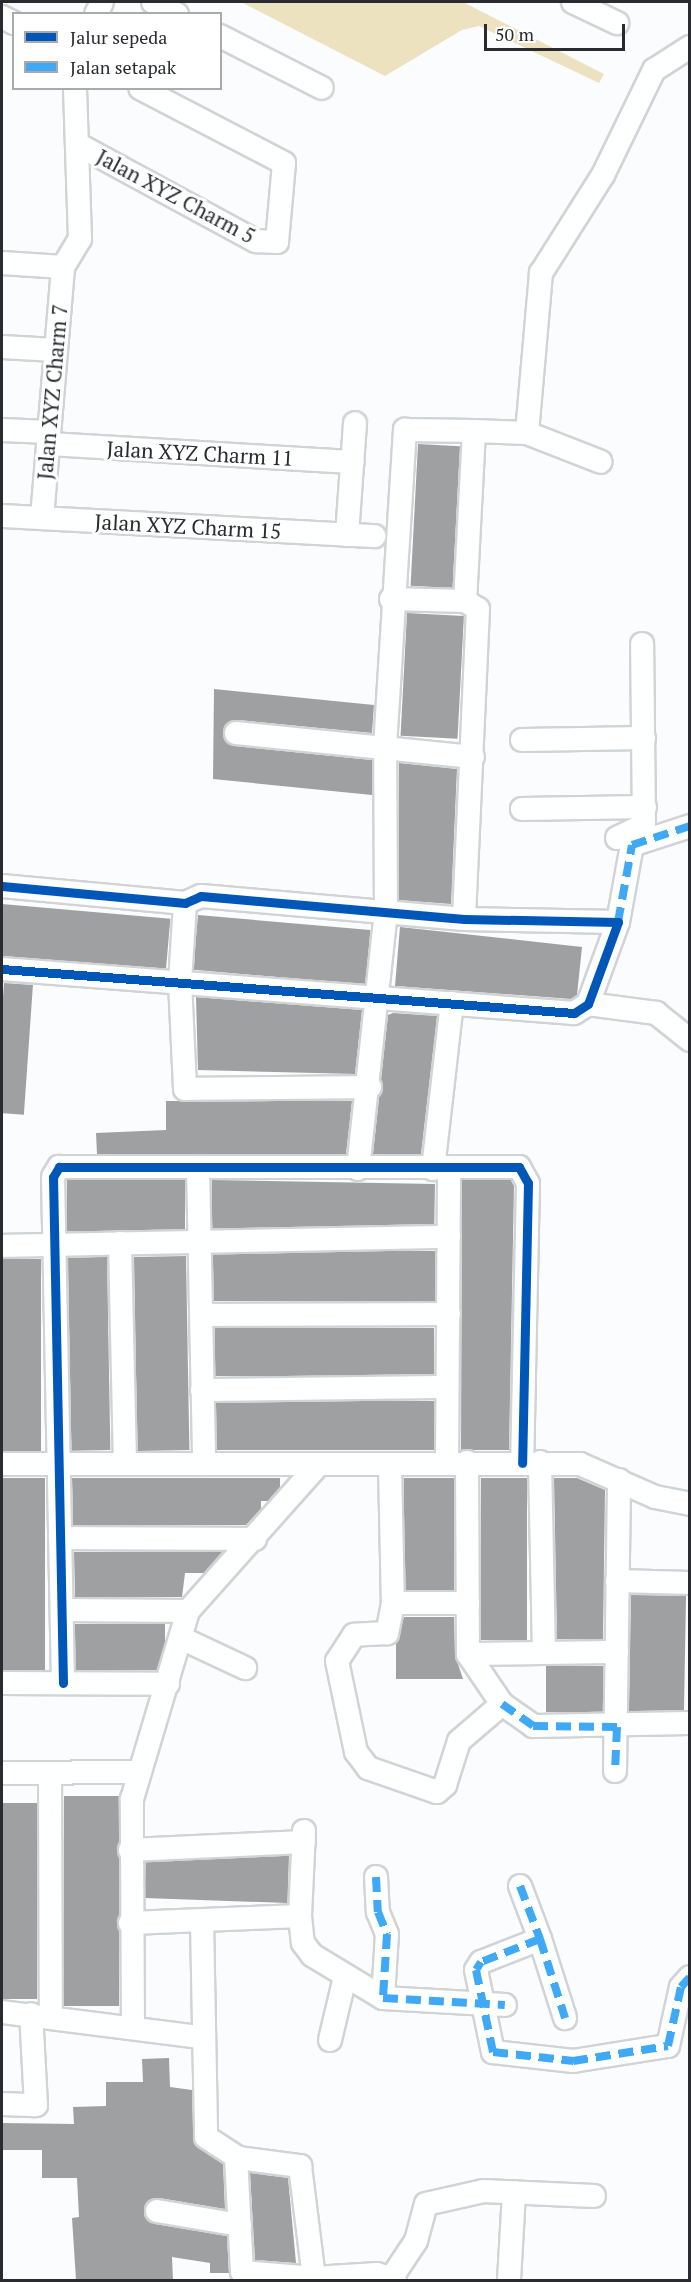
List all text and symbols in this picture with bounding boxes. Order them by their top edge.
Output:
legend [12,12,222,90]
scale bar [487,12,628,50]
text: 50 m [495,22,534,46]
text: Jalur sepeda [70,25,167,49]
text: Jalan setapak [70,55,176,79]
street label: Jalan XYZ Charm 5 [92,144,260,248]
street label: Jalan XYZ Charm 7 [32,303,72,481]
street label: Jalan XYZ Charm 11 [106,436,294,470]
street label: Jalan XYZ Charm 15 [94,509,282,543]

